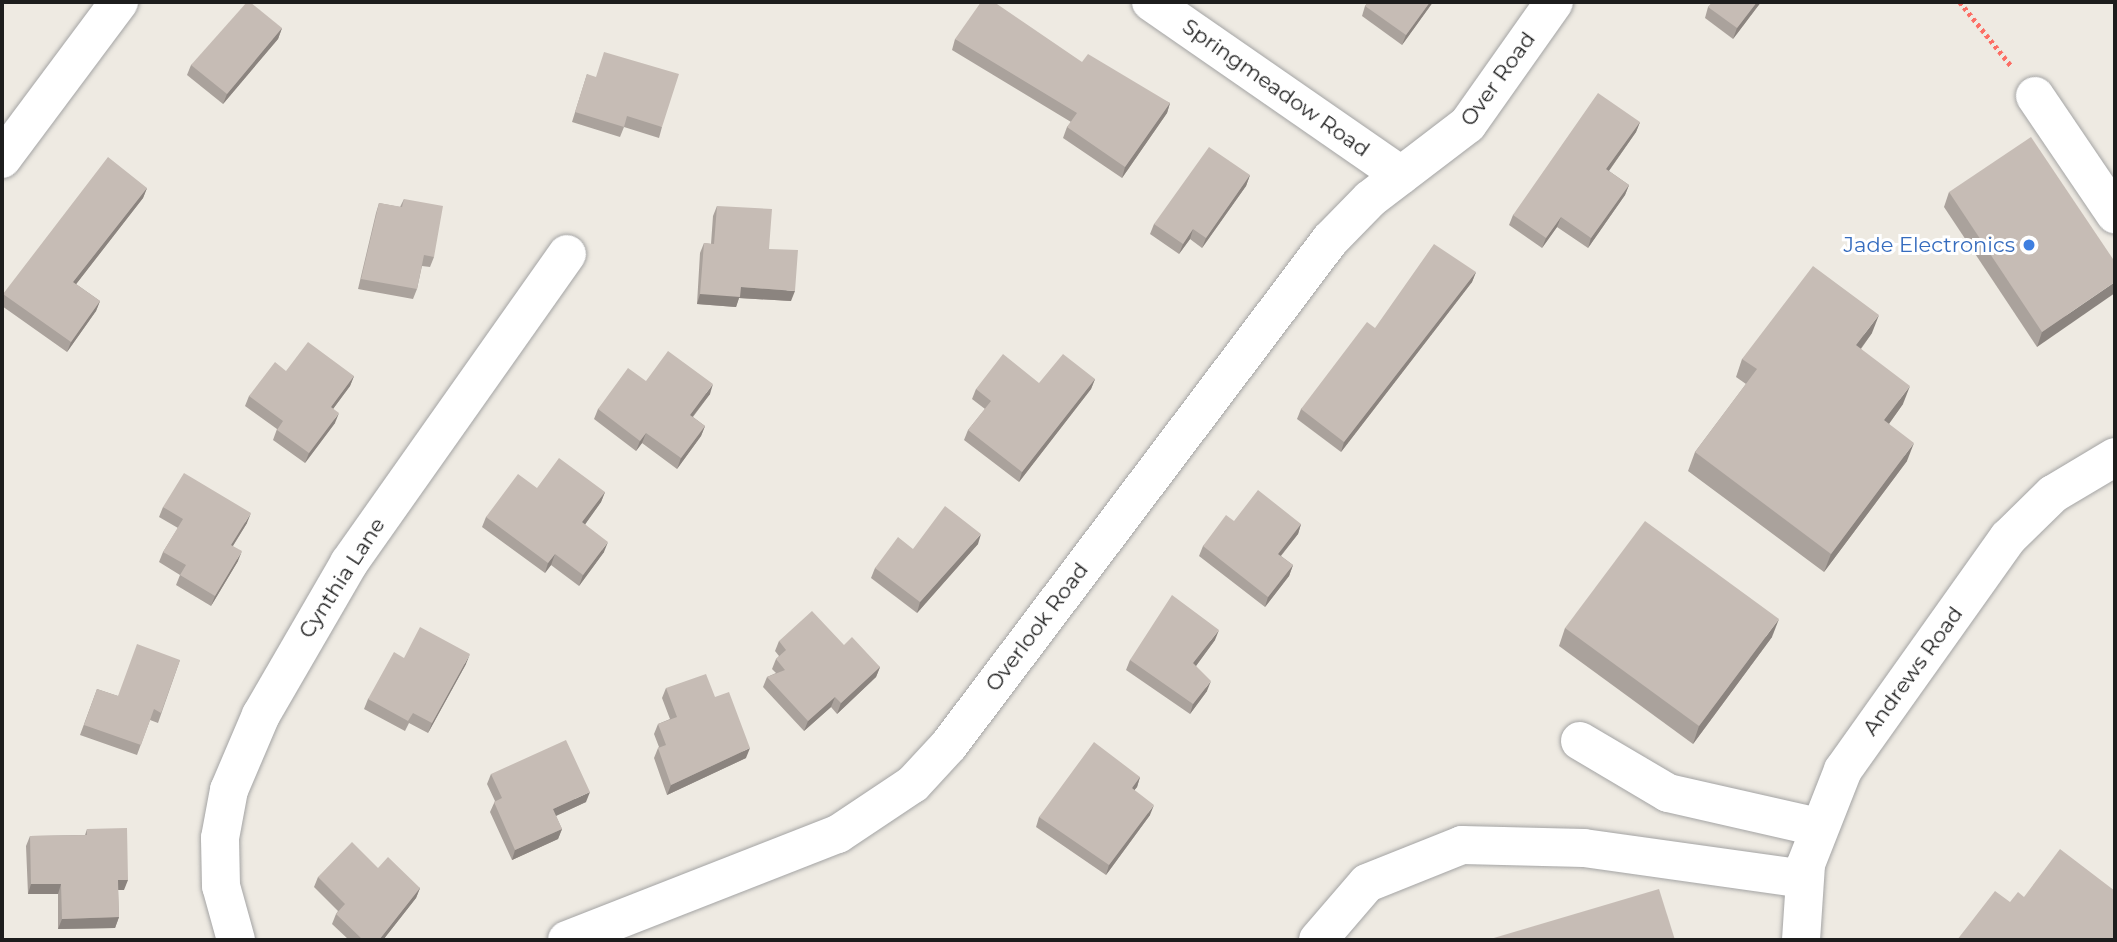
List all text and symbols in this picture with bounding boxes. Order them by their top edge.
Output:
street label: Springmeadow Road [1178,14,1374,162]
street label: Over Road [1455,27,1541,131]
place label: Jade Electronics [1844,232,2015,258]
marker: Jade Electronics [2021,237,2037,253]
street label: Cynthia Lane [294,513,390,643]
street label: Overlook Road [980,558,1094,696]
street label: Andrews Road [1858,602,1968,740]

